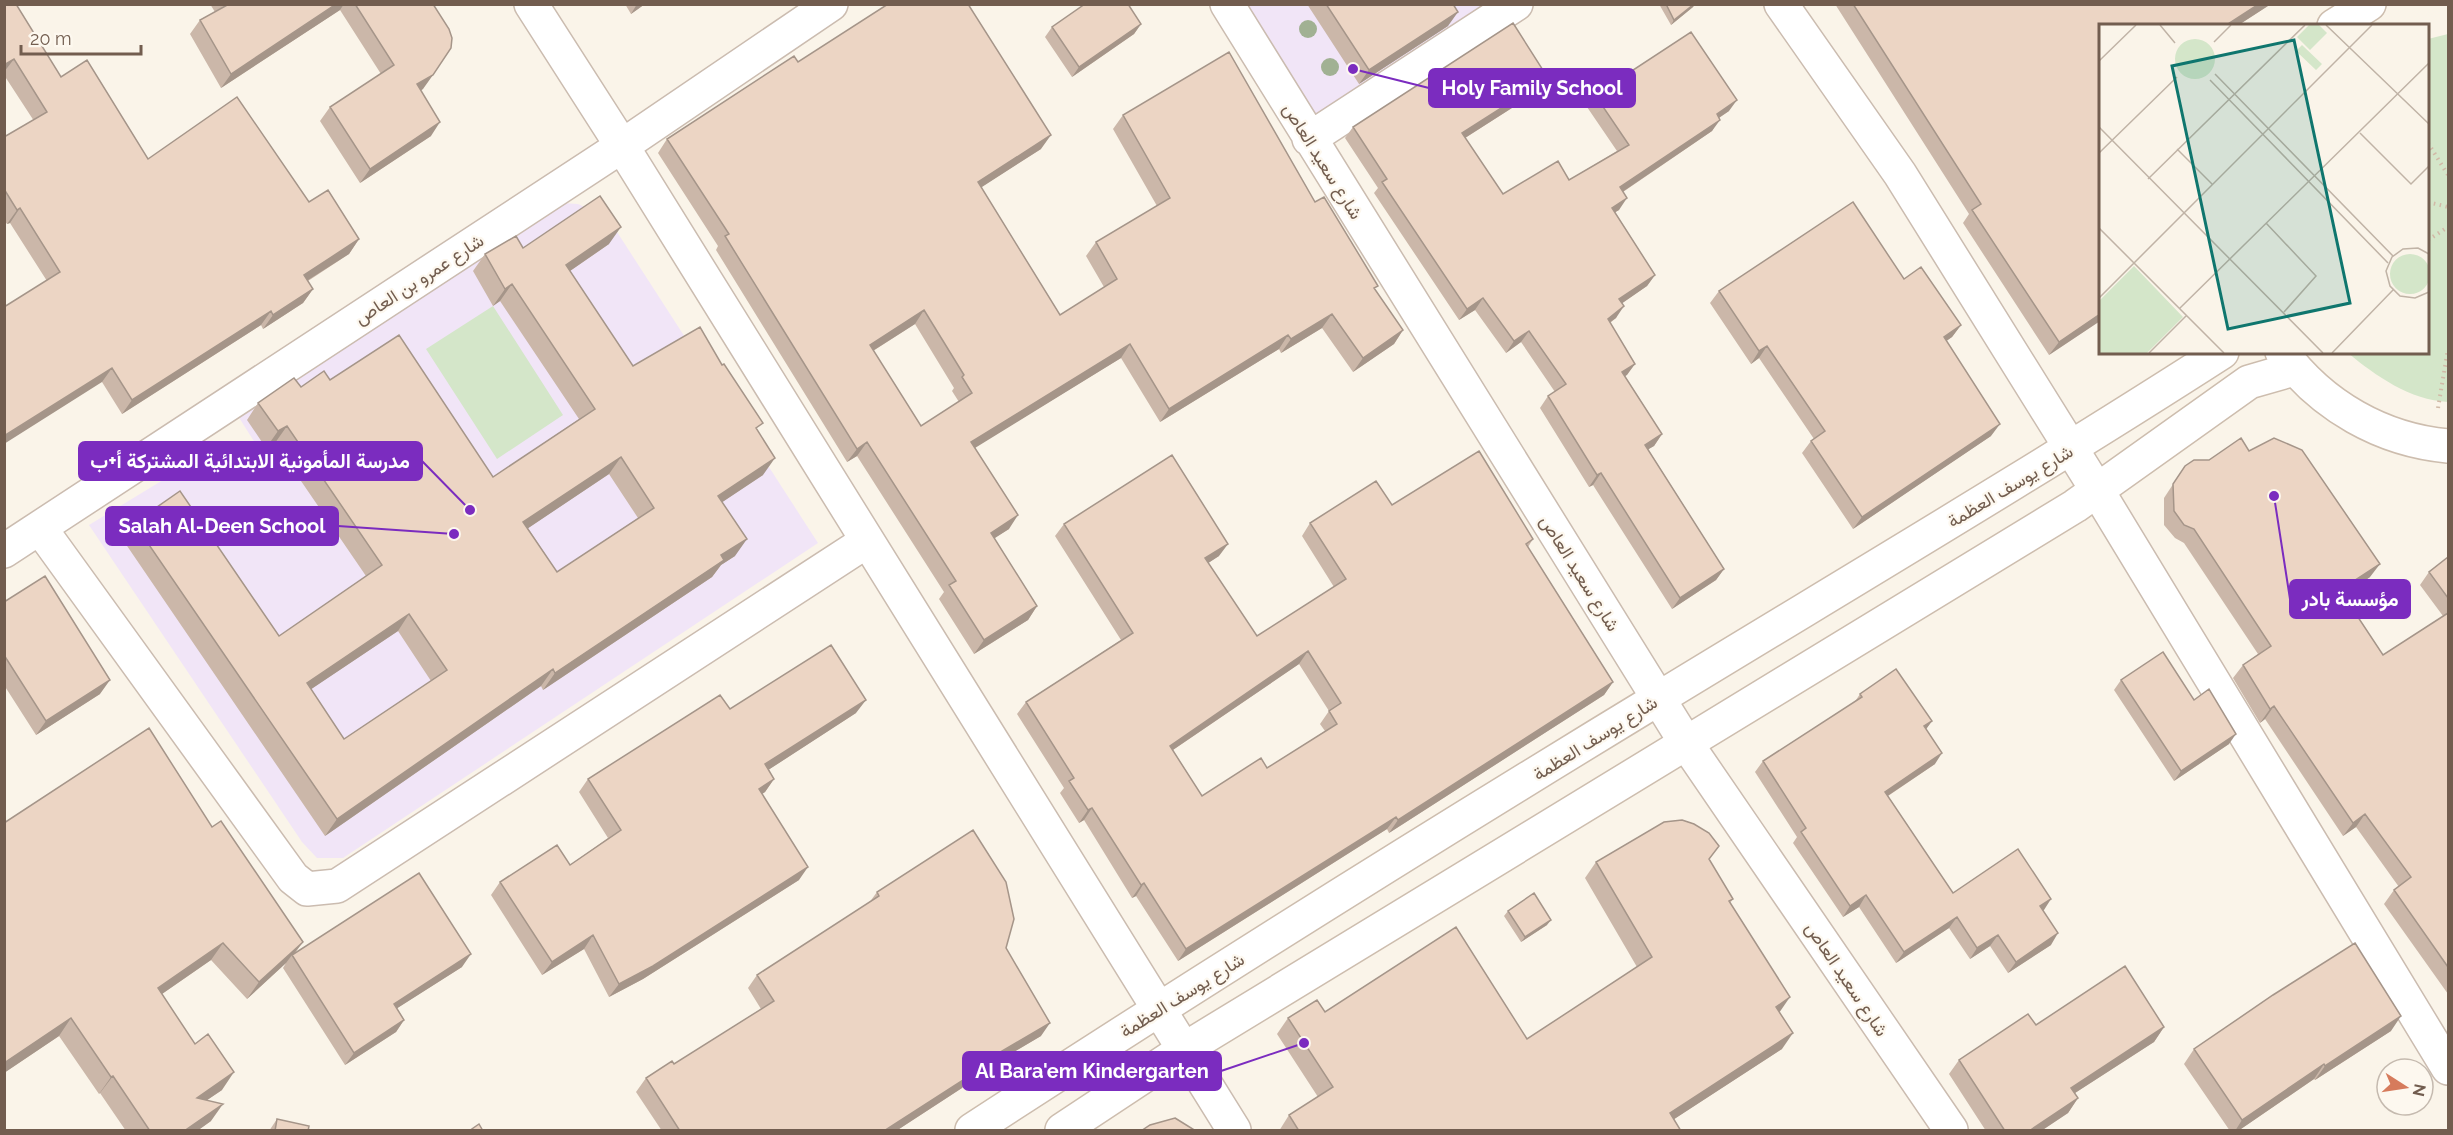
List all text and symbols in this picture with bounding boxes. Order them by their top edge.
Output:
scale bar [21,18,141,56]
inset map [2099,24,2429,354]
text: 20 m [30,28,72,49]
callout: Holy Family School [1429,69,1635,107]
text: Holy Family School [1441,76,1623,100]
street label: شارع سعيد العاص [1277,99,1367,224]
street label: شارع عمرو بن العاص [351,229,488,330]
street label: شارع يوسف العظمة [1944,440,2077,533]
callout: مدرسة المأمونية الابتدائية المشتركة أ+ب [79,442,422,480]
text: مدرسة المأمونية الابتدائية المشتركة أ+ب [90,449,410,474]
callout: Salah Al-Deen School [106,507,338,545]
street label: شارع سعيد العاص [1534,511,1624,636]
text: Salah Al-Deen School [118,514,326,538]
callout: مؤسسة بادر [2290,580,2410,618]
text: مؤسسة بادر [2301,587,2399,612]
street label: شارع يوسف العظمة [1529,691,1662,786]
street label: شارع سعيد العاص [1800,918,1893,1041]
street label: شارع يوسف العظمة [1116,948,1249,1043]
callout: Al Bara'em Kindergarten [963,1052,1221,1090]
north arrow [2375,1057,2435,1117]
text: Al Bara'em Kindergarten [975,1059,1209,1083]
text: N [2409,1082,2430,1098]

